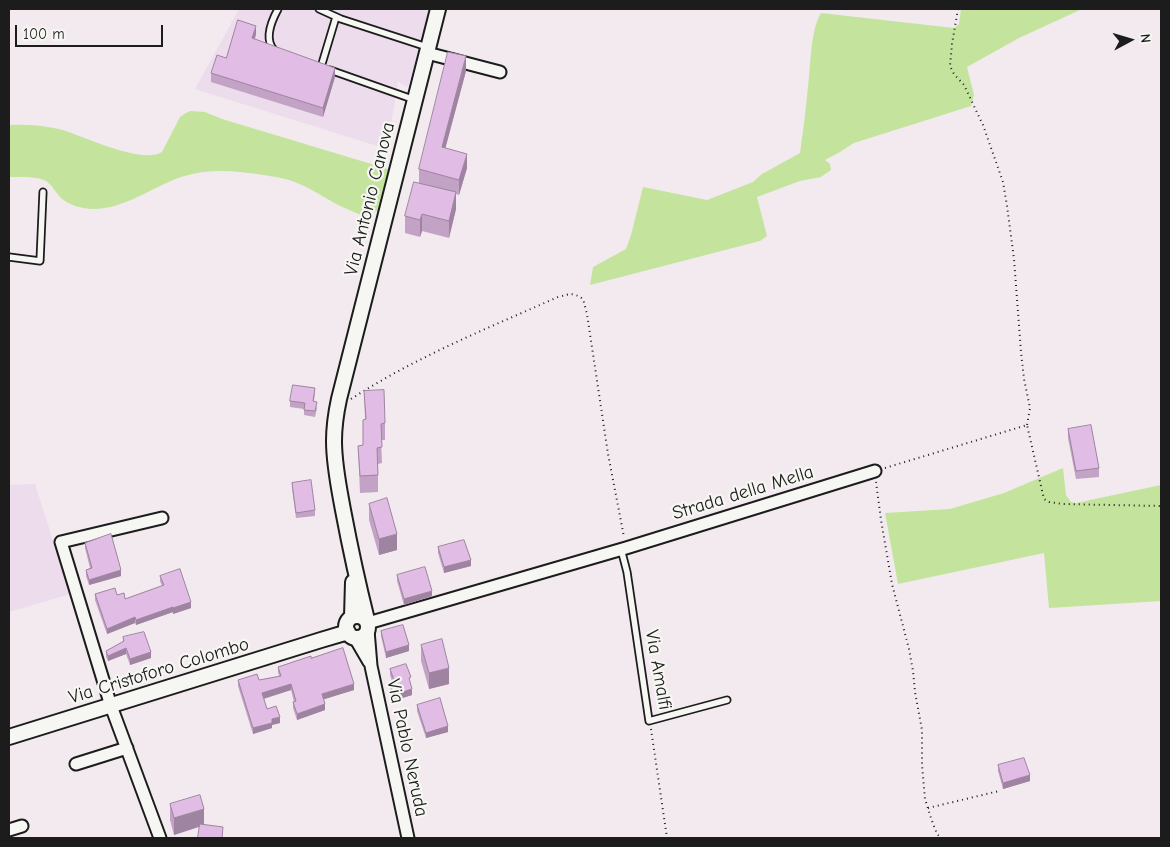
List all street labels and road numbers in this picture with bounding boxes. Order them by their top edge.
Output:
street label: Via Antonio Canova [340,120,400,278]
street label: Strada della Mella [669,461,817,525]
street label: Via Amalfi [640,628,676,712]
street label: Via Cristoforo Colombo [66,633,252,709]
street label: Via Pablo Neruda [381,677,433,819]

